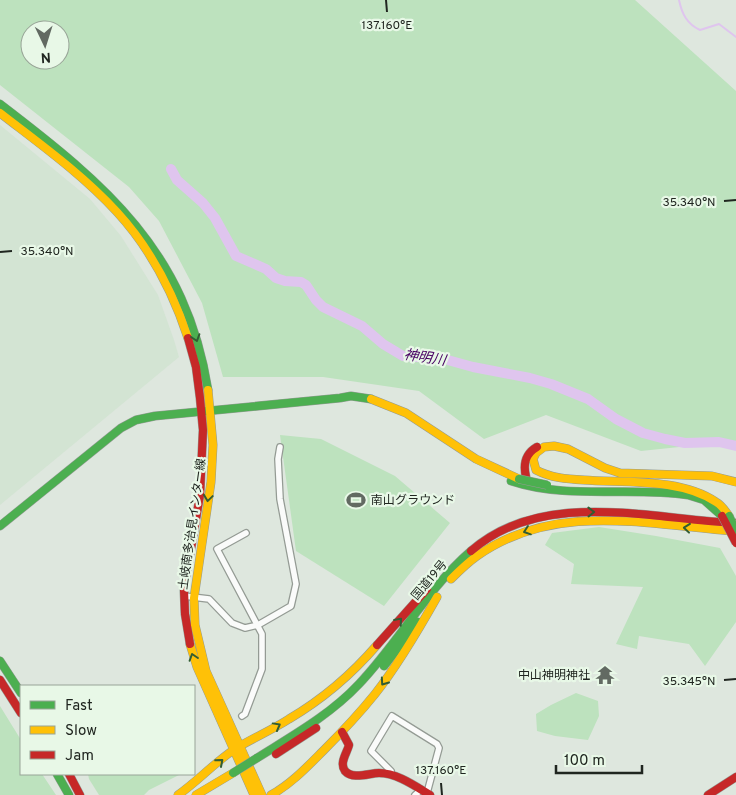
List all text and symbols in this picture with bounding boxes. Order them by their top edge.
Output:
text: 137.160°E [362,18,412,34]
north arrow [20,20,70,70]
text: N [40,48,51,65]
text: 35.340°N [662,195,716,211]
text: 35.340°N [20,244,74,260]
one-way arrow [191,333,201,341]
water label: 神明川 [403,347,449,370]
street label: 土岐南多治見インター線 [176,458,210,591]
sports icon: 南山グラウンド [345,489,367,511]
place label: 南山グラウンド [371,493,455,509]
one-way arrow [204,494,214,503]
one-way arrow [588,507,596,517]
one-way arrow [683,523,691,534]
one-way arrow [523,525,531,535]
street label: 国道19号 [408,557,451,604]
one-way arrow [393,617,402,626]
one-way arrow [189,653,199,662]
temple icon: 中山神明神社 [594,664,616,686]
place label: 中山神明神社 [518,668,590,684]
text: 35.345°N [663,674,715,690]
one-way arrow [381,677,390,686]
legend [20,685,195,775]
text: Fast [65,697,93,716]
text: Slow [65,722,97,741]
one-way arrow [272,722,281,732]
scale bar [556,742,642,774]
text: Jam [65,747,94,766]
text: 100 m [564,752,605,771]
one-way arrow [215,759,224,768]
text: 137.160°E [416,763,466,779]

